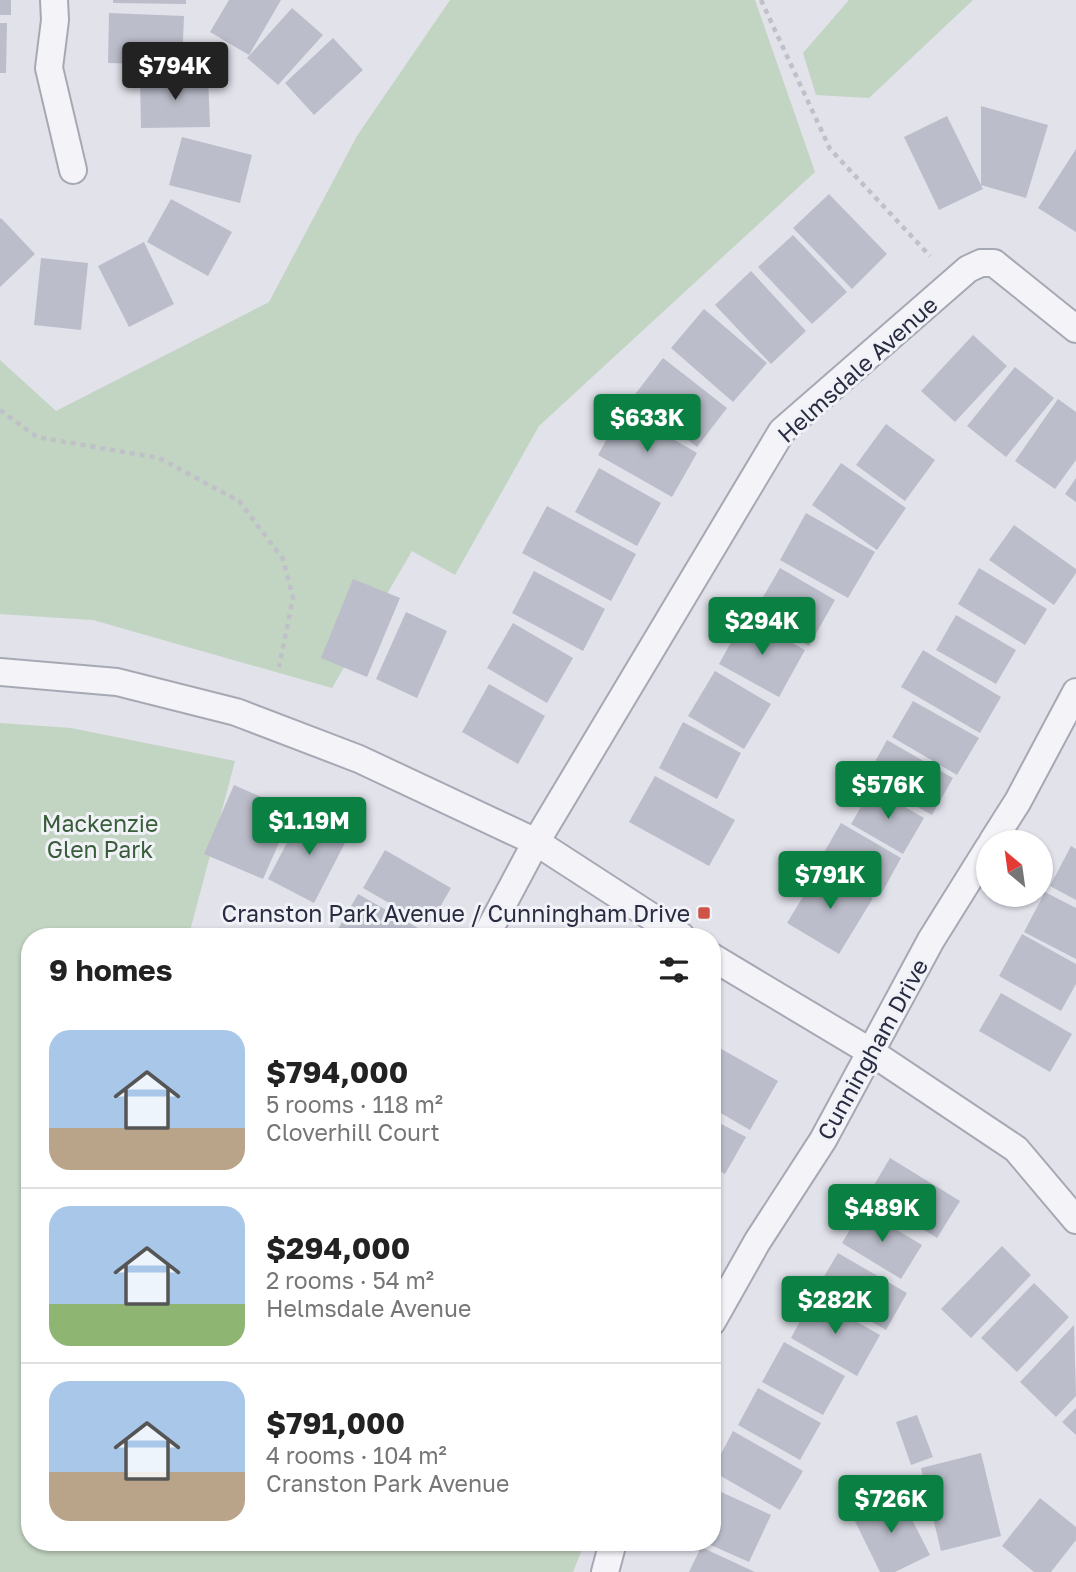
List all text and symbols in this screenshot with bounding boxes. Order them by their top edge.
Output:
pin: $794K [126,42,224,102]
text: $794K [138,51,212,79]
street label: Helmsdale Avenue [771,290,943,448]
pin: $633K [598,394,696,454]
text: $633K [610,403,684,431]
pin: $294K [713,598,811,657]
text: $294K [724,606,800,634]
pin: $576K [839,762,937,821]
text: $576K [851,770,925,798]
pin: $1.19M [252,798,366,857]
text: $1.19M [268,806,350,834]
park label: Mackenzie Glen Park [42,809,158,863]
north arrow [976,830,1054,906]
map controls [976,830,1053,907]
pin: $791K [781,852,879,911]
text: $791K [794,860,866,888]
place label: Cranston Park Avenue / Cunningham Drive [222,899,690,927]
marker: Cranston Park Avenue / Cunningham Drive [696,905,712,921]
icon: filters [655,951,693,989]
text: 9 homes [49,952,172,988]
street label: Cunningham Drive [811,954,933,1144]
text: $794,000 [266,1054,408,1090]
icon: home [105,1058,189,1142]
text: 5 rooms · 118 m² [266,1090,443,1118]
text: Cloverhill Court [266,1118,440,1146]
pin: $489K [833,1184,931,1244]
text: $489K [844,1193,920,1221]
text: $294,000 [266,1230,410,1266]
icon: home [105,1234,189,1318]
text: 2 rooms · 54 m² [266,1266,434,1294]
pin: $282K [786,1276,884,1336]
text: $282K [798,1285,872,1313]
text: Helmsdale Avenue [266,1294,471,1322]
text: $791,000 [266,1405,405,1441]
icon: home [105,1409,189,1493]
text: 4 rooms · 104 m² [266,1441,447,1469]
text: Cranston Park Avenue [266,1469,509,1497]
pin: $726K [842,1476,940,1535]
text: $726K [854,1484,928,1512]

